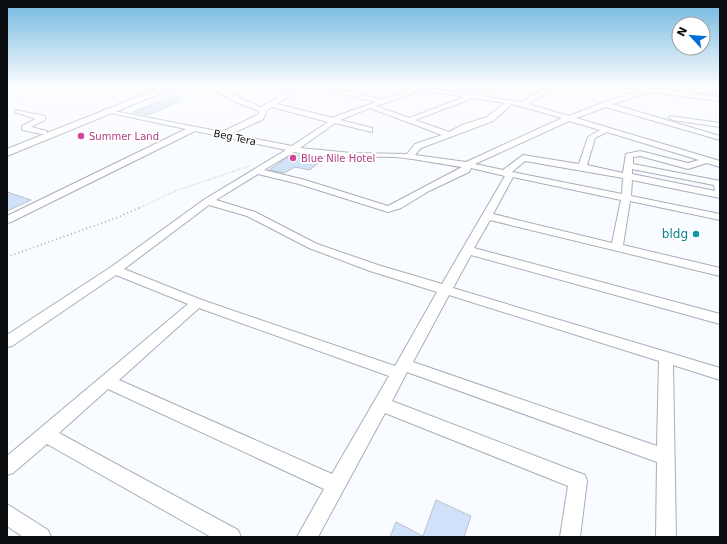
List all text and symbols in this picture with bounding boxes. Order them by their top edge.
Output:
north arrow [671,16,711,56]
text: N [675,25,690,39]
street label: Beg Tera [213,128,257,147]
marker: Summer Land [76,131,86,141]
place label: Summer Land [89,131,159,142]
marker: Blue Nile Hotel [288,153,298,163]
place label: Blue Nile Hotel [301,153,375,164]
place label: bldg [662,227,688,241]
marker: bldg [691,229,701,239]

